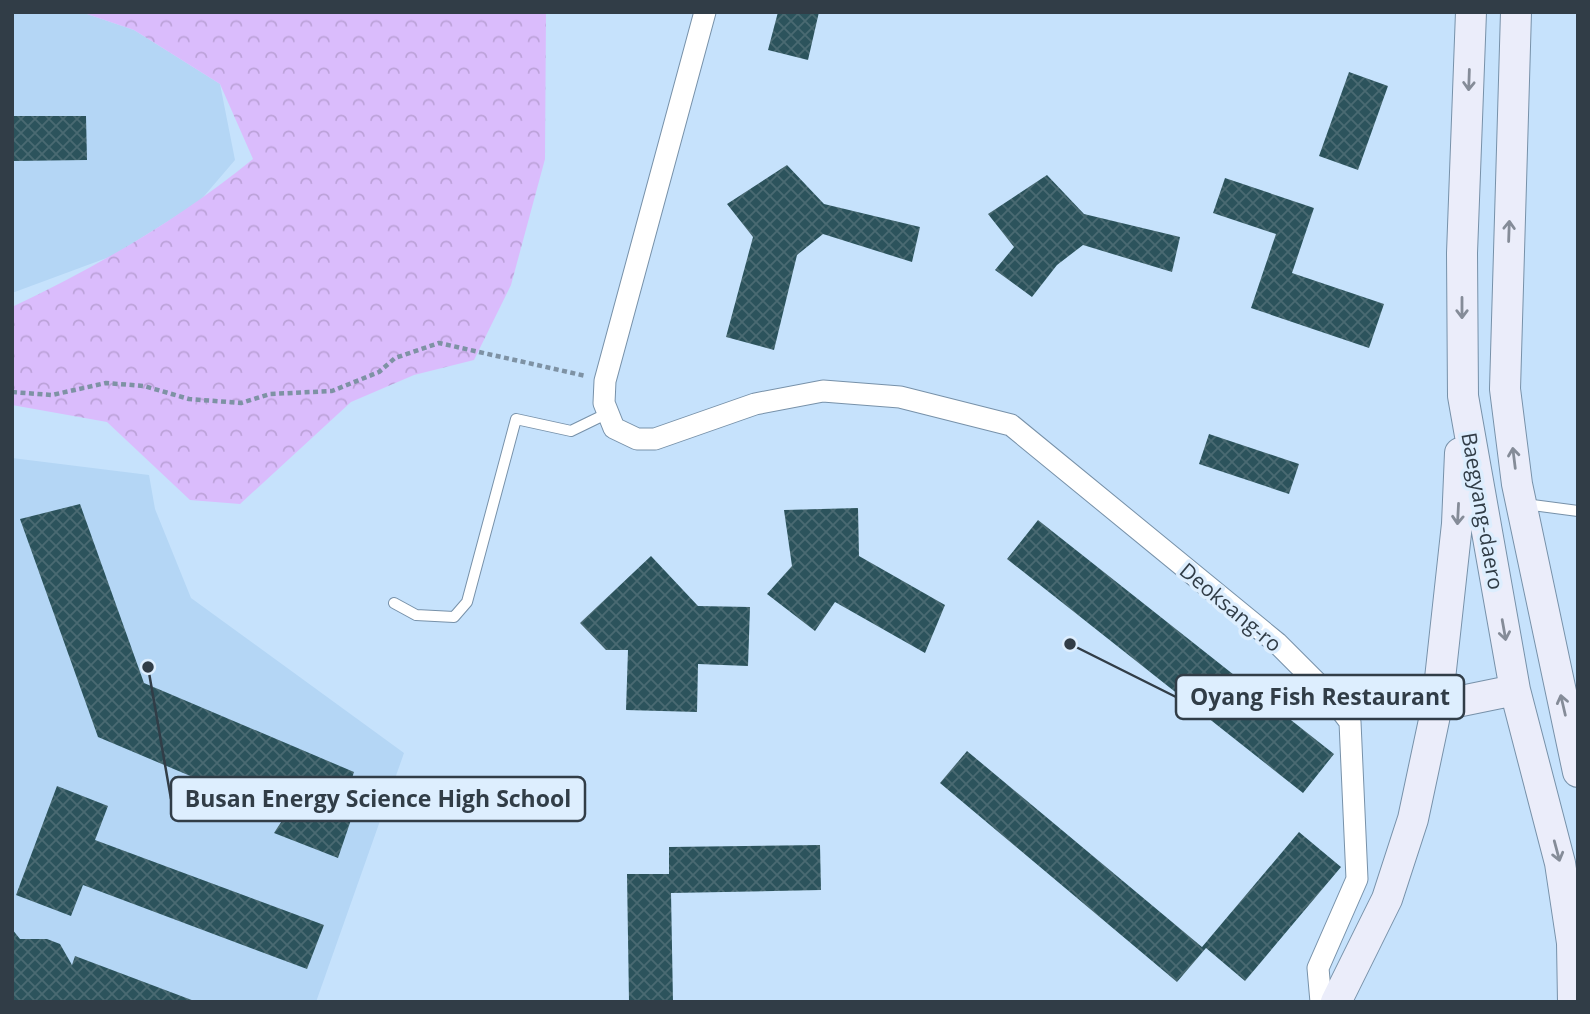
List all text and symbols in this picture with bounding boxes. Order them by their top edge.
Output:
one-way arrow [1463,69,1476,92]
one-way arrow [1503,220,1516,243]
one-way arrow [1455,296,1469,319]
street label: Baegyang-daero [1455,430,1511,592]
one-way arrow [1507,447,1520,470]
one-way arrow [1451,502,1464,525]
street label: Deoksang-ro [1174,556,1288,658]
one-way arrow [1498,618,1512,641]
callout: Oyang Fish Restaurant [1176,675,1464,719]
text: Oyang Fish Restaurant [1190,680,1450,712]
one-way arrow [1555,694,1569,717]
callout: Busan Energy Science High School [171,777,585,821]
text: Busan Energy Science High School [185,782,571,814]
one-way arrow [1551,839,1564,862]

